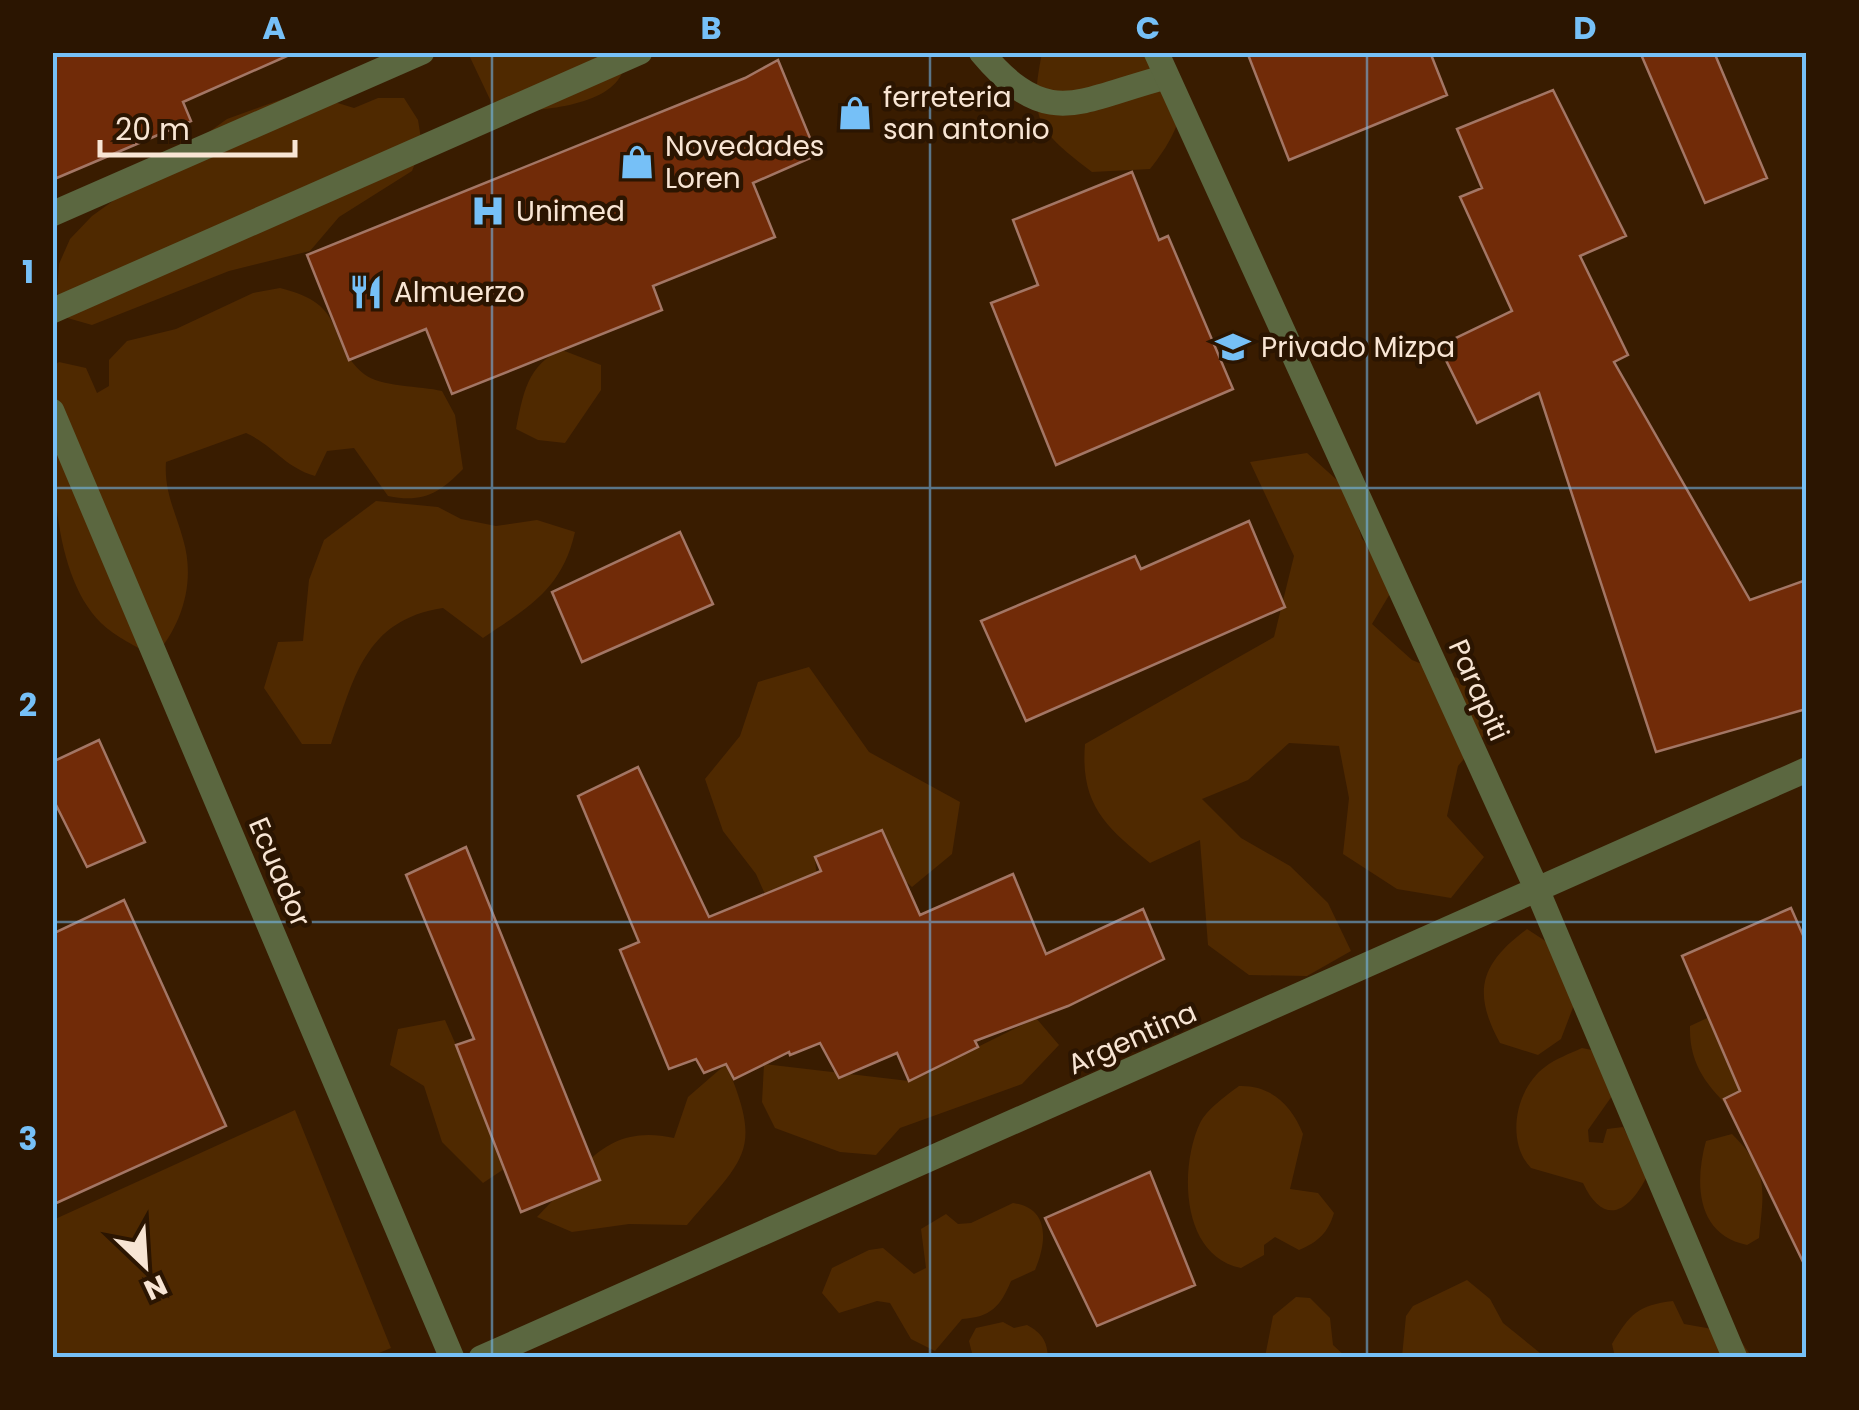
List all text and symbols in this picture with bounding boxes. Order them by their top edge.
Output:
text: A [262,5,286,50]
text: B [700,5,722,50]
text: C [1136,5,1160,50]
text: D [1573,5,1597,50]
place label: ferreteria san antonio [883,78,1050,149]
shop icon: ferreteria san antonio [836,94,874,132]
scale bar [100,95,295,157]
text: 20 m [115,108,190,151]
place label: Novedades Loren [665,127,824,198]
shop icon: Novedades Loren [618,143,656,181]
hospital icon: Unimed [469,192,507,230]
place label: Unimed [516,192,625,231]
text: 1 [22,249,34,294]
restaurant icon: Almuerzo [347,273,385,311]
place label: Almuerzo [394,273,525,312]
school or university icon: Privado Mizpa [1214,328,1252,366]
place label: Privado Mizpa [1261,328,1455,367]
street label: Parapiti [1439,633,1518,747]
text: 2 [19,682,37,727]
street label: Ecuador [239,811,320,933]
street label: Argentina [1061,993,1203,1084]
text: 3 [18,1116,38,1161]
north arrow [95,1215,195,1315]
text: N [138,1265,173,1309]

